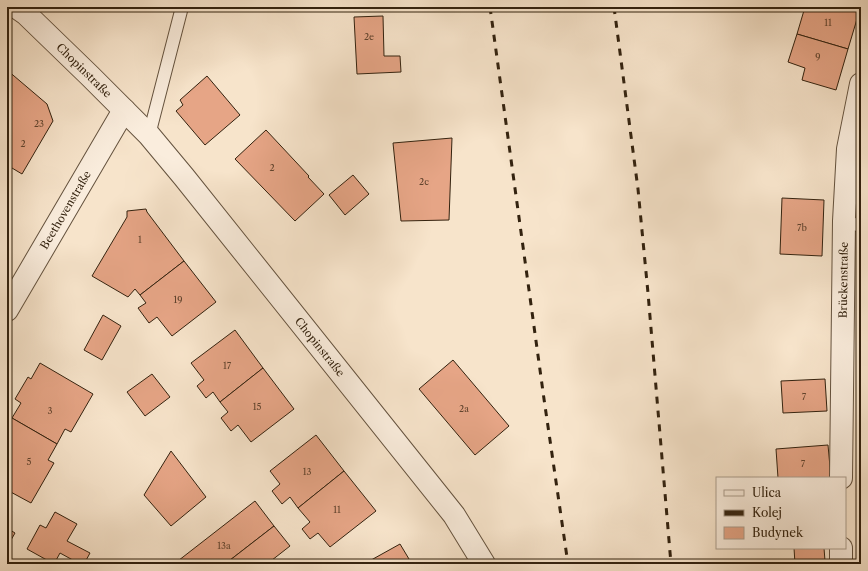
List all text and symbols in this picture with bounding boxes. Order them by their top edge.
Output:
house number: 11 [824,17,832,28]
house number: 2e [364,31,374,42]
street label: Chopinstraße [53,40,115,101]
house number: 9 [815,51,821,62]
house number: 23 [34,118,44,129]
house number: 2 [20,138,26,149]
house number: 2 [269,162,275,173]
street label: Beethovenstraße [37,168,94,252]
house number: 2c [419,176,429,187]
house number: 7b [797,222,807,233]
house number: 1 [138,234,142,245]
street label: Brückenstraße [836,242,851,318]
house number: 19 [173,294,183,305]
street label: Chopinstraße [292,314,348,380]
house number: 17 [223,360,232,371]
house number: 7 [802,391,807,402]
house number: 15 [253,401,261,412]
house number: 2a [459,403,469,414]
house number: 3 [48,405,53,416]
house number: 5 [27,456,32,467]
house number: 7 [801,458,806,469]
house number: 13 [303,466,311,477]
legend [716,477,846,549]
text: Ulica [752,485,782,500]
house number: 11 [333,504,341,515]
text: Kolej [752,505,782,520]
text: Budynek [752,525,804,540]
house number: 13a [217,540,231,551]

